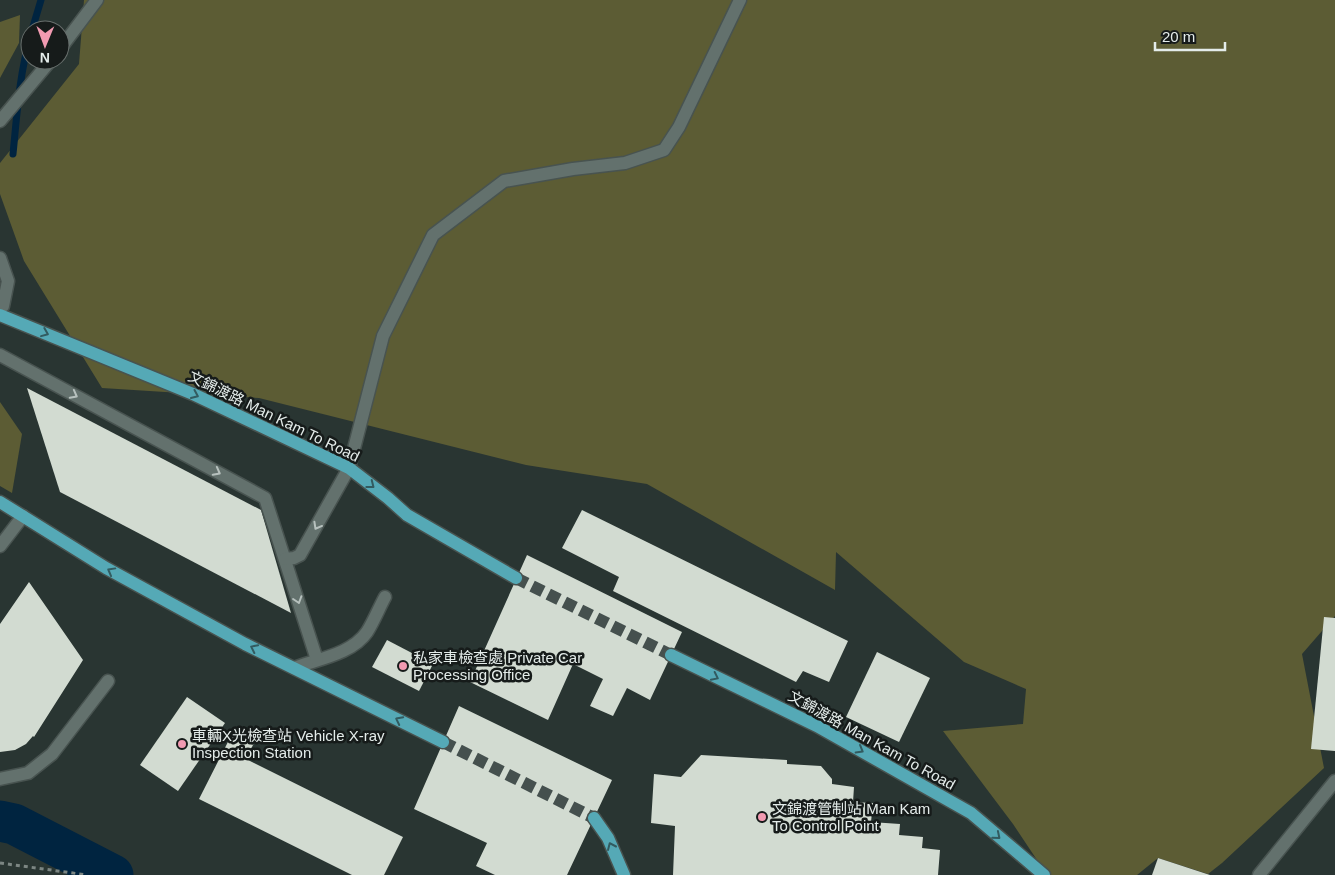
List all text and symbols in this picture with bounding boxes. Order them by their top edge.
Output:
north arrow [20,20,70,70]
scale bar [1155,20,1225,52]
text: 20 m [1162,28,1195,45]
text: N [40,50,50,66]
one-way arrow [40,327,49,338]
street label: 文錦渡路 Man Kam To Road [186,367,362,465]
one-way arrow [68,388,77,398]
one-way arrow [190,389,199,400]
one-way arrow [211,466,220,476]
one-way arrow [365,479,374,487]
one-way arrow [313,521,323,530]
one-way arrow [107,567,116,577]
one-way arrow [292,596,302,604]
one-way arrow [250,644,259,654]
place label: 私家車檢查處 Private Car Processing Office [413,649,582,683]
marker: 私家車檢查處 Private Car Processing Office [397,660,409,672]
one-way arrow [710,671,719,681]
street label: 文錦渡路 Man Kam To Road [786,687,958,793]
one-way arrow [396,717,405,727]
place label: 車輛X光檢查站 Vehicle X-ray Inspection Station [192,727,385,761]
marker: 車輛X光檢查站 Vehicle X-ray Inspection Station [176,738,188,750]
one-way arrow [854,744,863,754]
place label: 文錦渡管制站 Man Kam To Control Point [772,800,930,834]
marker: 文錦渡管制站 Man Kam To Control Point [756,811,768,823]
one-way arrow [992,830,1001,839]
one-way arrow [607,842,617,851]

